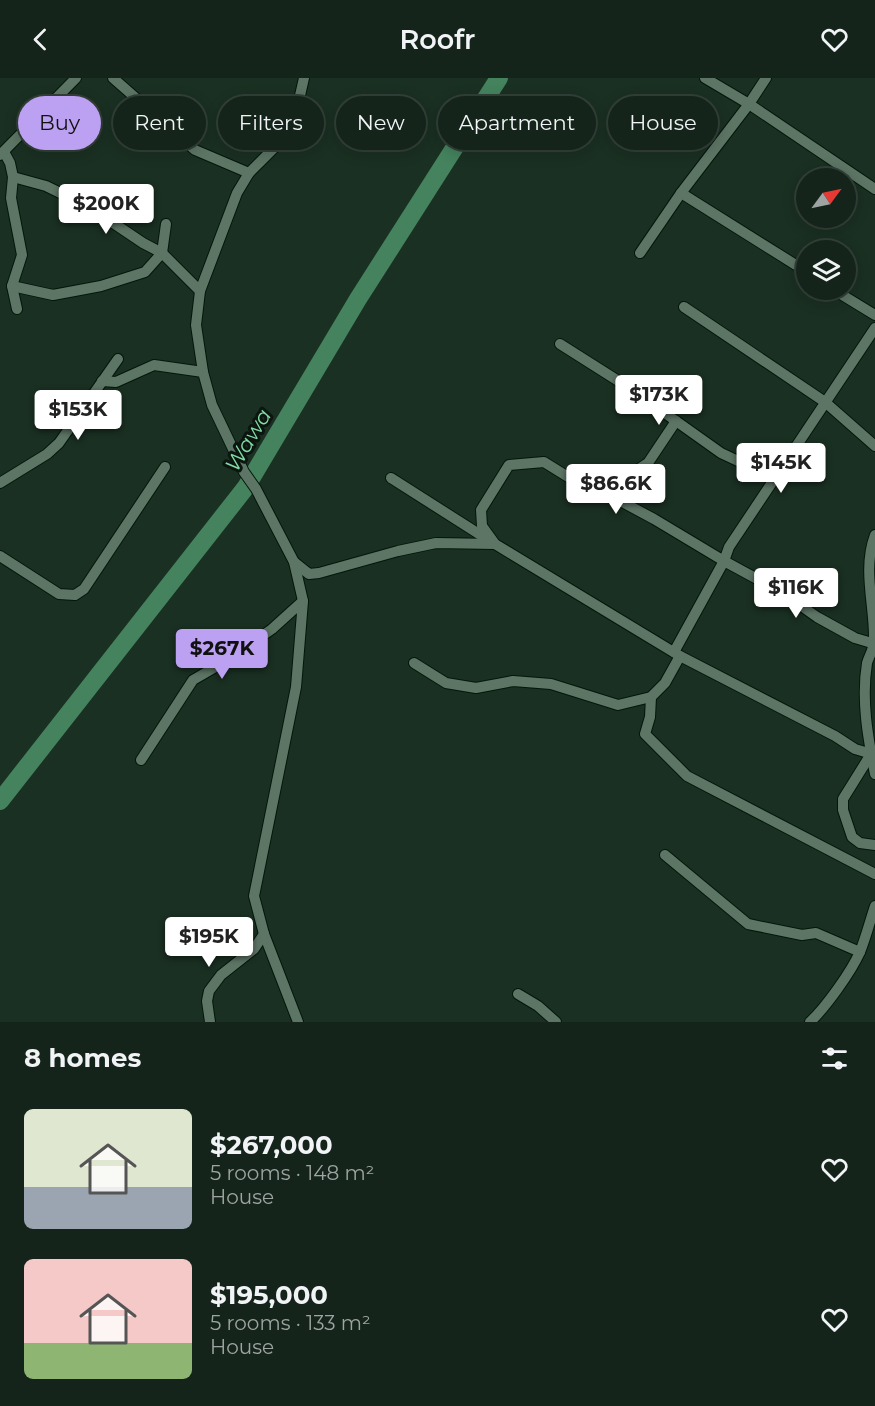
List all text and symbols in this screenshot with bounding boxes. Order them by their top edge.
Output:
icon: back [24,23,57,56]
text: Roofr [400,23,475,56]
icon: heart [818,23,851,56]
chip: Buy [18,96,101,150]
chip: Rent [113,96,206,150]
chip: Filters [218,96,324,150]
chip: New [336,96,426,150]
chip: Apartment [438,96,596,150]
chip: House [608,96,718,150]
north arrow [796,168,856,228]
map controls [796,168,856,300]
pin: $200K [64,184,148,235]
text: $200K [73,191,139,215]
button: layers [796,240,856,300]
pin: $173K [617,375,701,426]
text: $173K [629,382,689,406]
pin: $153K [36,390,120,441]
text: $153K [49,397,107,421]
water label: Wawa [220,404,276,476]
pin: $145K [739,443,823,494]
text: $145K [751,450,811,474]
pin: $86.6K [567,464,665,515]
text: $86.6K [580,471,652,495]
pin: $116K [754,568,838,619]
text: $116K [768,575,824,599]
pin: $267K [180,629,264,680]
text: $267K [190,636,254,660]
pin: $195K [167,917,251,968]
text: $195K [179,924,239,948]
text: 8 homes [24,1042,141,1074]
icon: filters [818,1042,851,1075]
text: $267,000 [210,1129,333,1161]
icon: home [72,1133,144,1205]
icon: heart [818,1153,851,1186]
text: 5 rooms · 148 m² [210,1161,374,1185]
text: House [210,1185,274,1209]
text: $195,000 [210,1279,328,1311]
icon: home [72,1283,144,1355]
icon: heart [818,1303,851,1336]
text: 5 rooms · 133 m² [210,1311,371,1335]
text: House [210,1335,274,1359]

